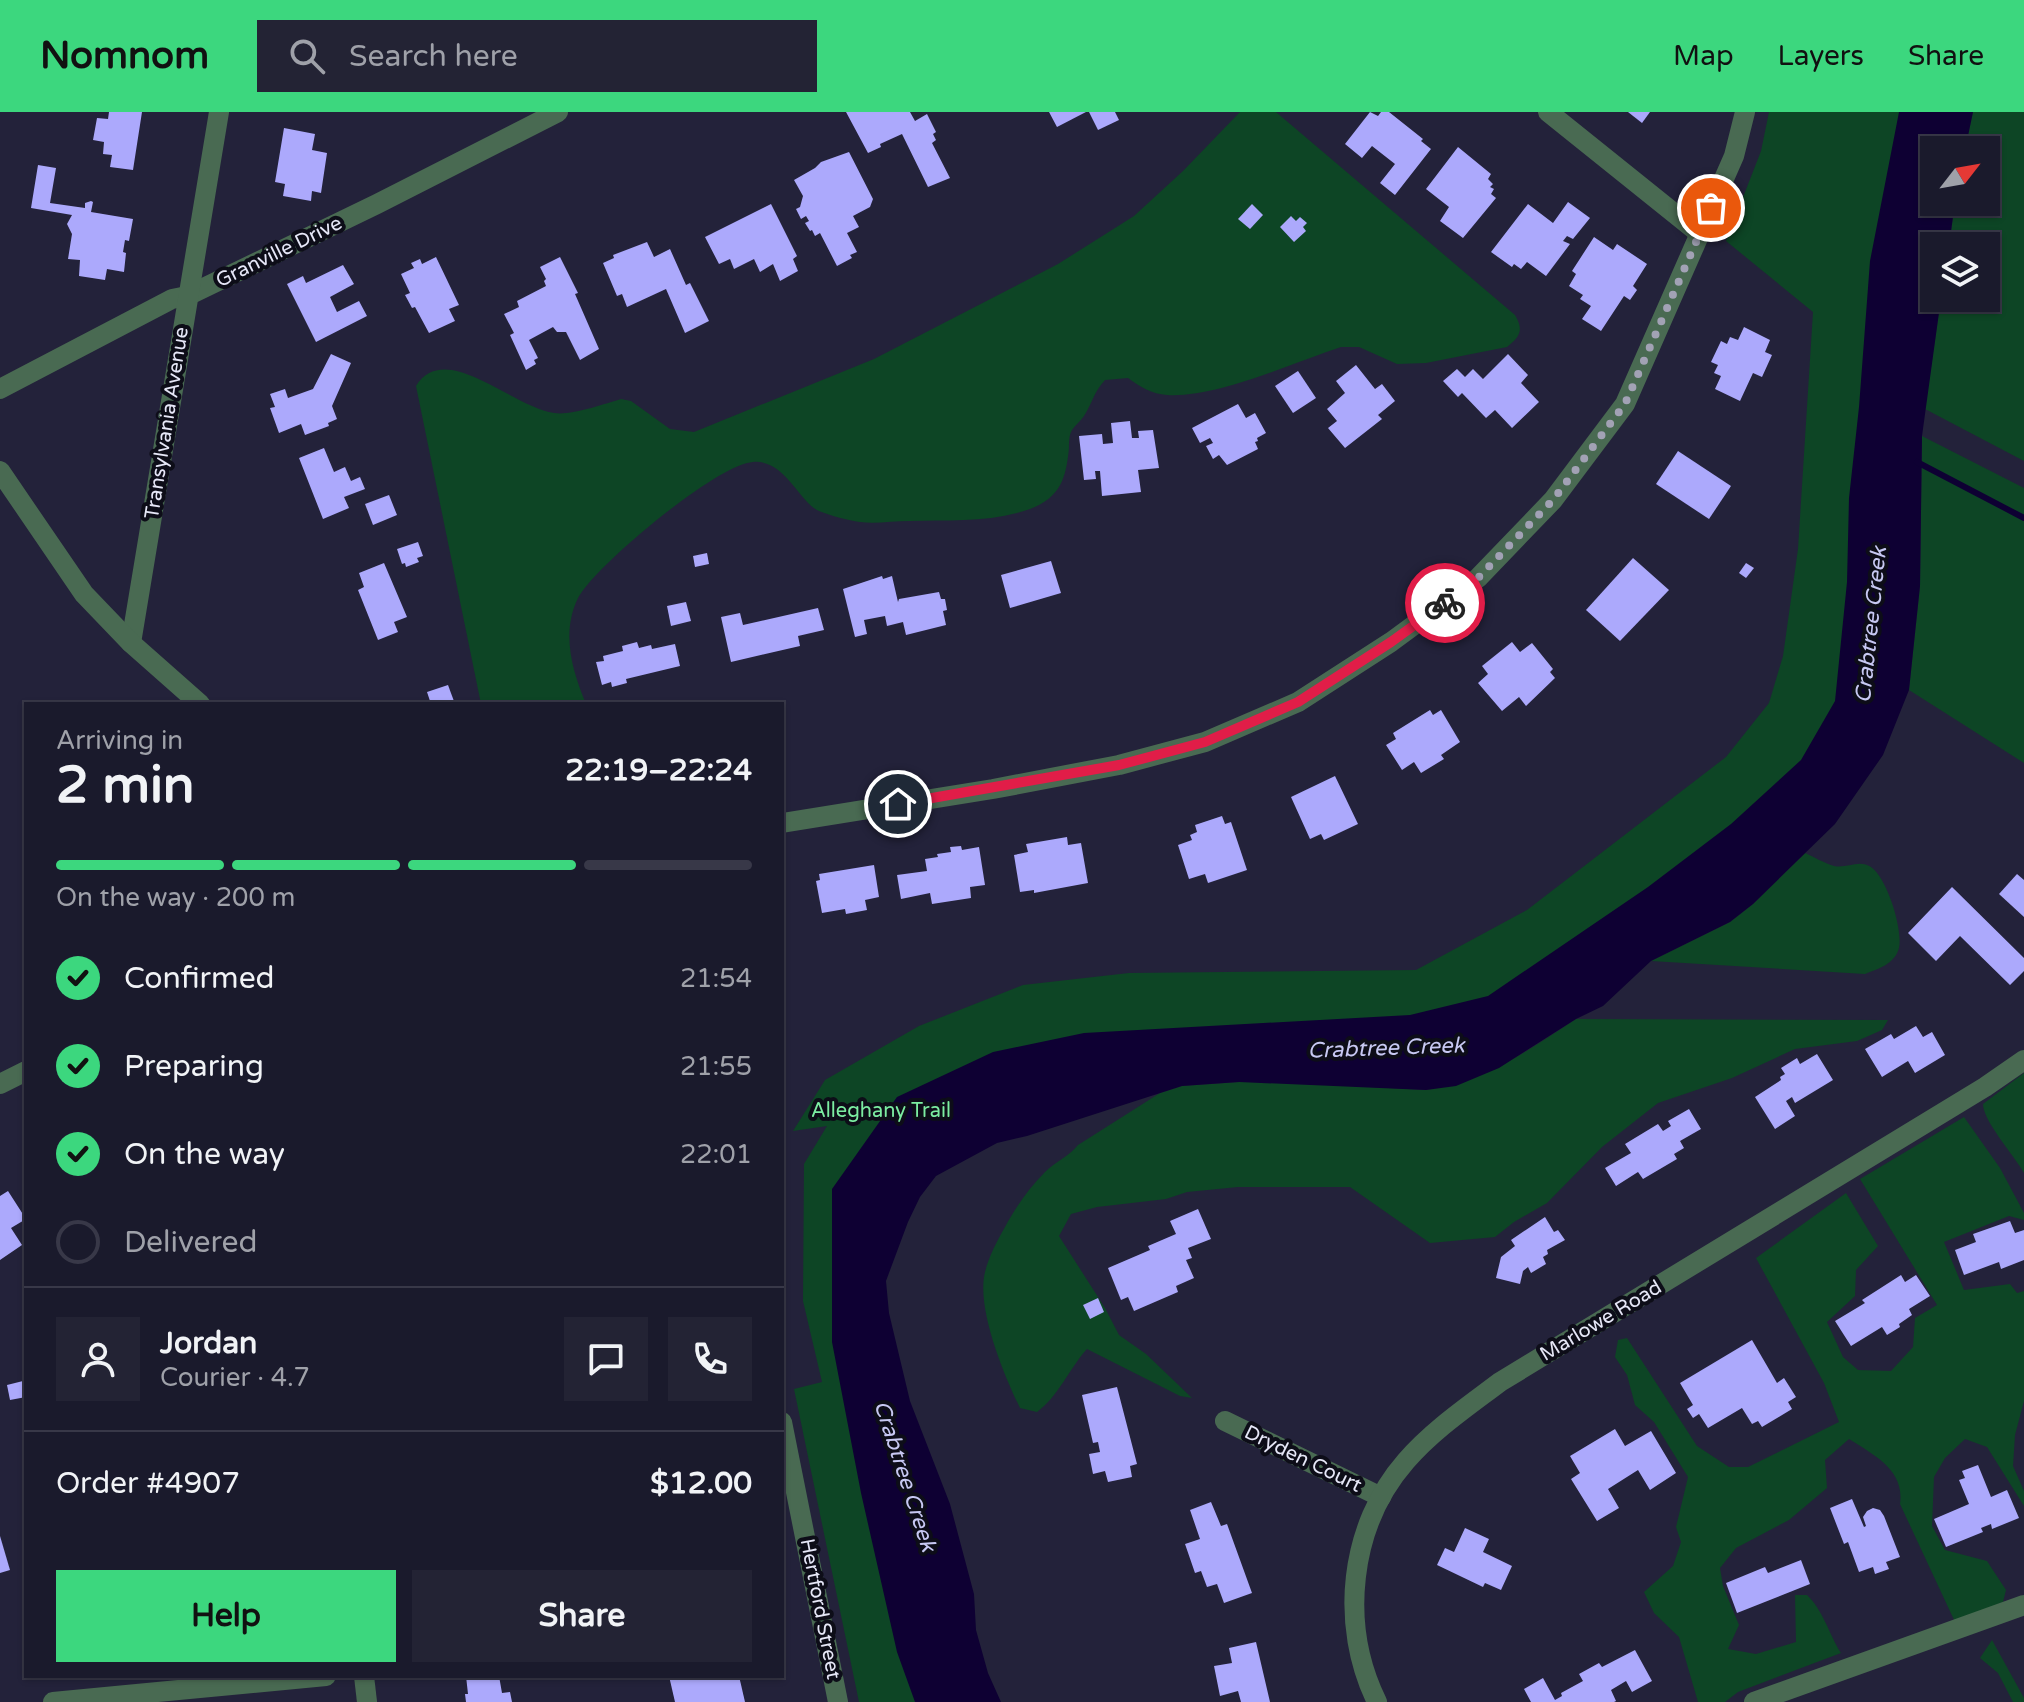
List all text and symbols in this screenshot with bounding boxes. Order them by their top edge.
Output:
search box [257,20,817,92]
text: Nomnom [40,33,209,79]
icon: search [285,34,329,78]
text: Search here [349,38,518,75]
text: Map [1673,39,1734,73]
text: Layers [1778,39,1864,73]
text: Share [1908,39,1984,73]
north arrow [1920,136,2000,216]
map controls [1920,136,2000,312]
pin [1677,174,1745,242]
icon: bag [1689,186,1733,230]
street label: Granville Drive [212,211,346,293]
button: layers [1920,232,2000,312]
street label: Transylvania Avenue [140,325,194,521]
water label: Crabtree Creek [1850,544,1892,704]
courier [1405,563,1485,643]
icon: bike [1423,581,1467,625]
text: Arriving in [56,725,183,756]
text: 22:19–22:24 [565,752,752,789]
text: 2 min [56,754,195,817]
pin [864,770,932,838]
icon: home [876,782,920,826]
text: On the way · 200 m [56,882,295,913]
icon: check [56,956,100,1000]
text: Confirmed [124,960,275,997]
text: 21:54 [680,963,752,994]
water label: Crabtree Creek [1307,1032,1467,1064]
icon: check [56,1044,100,1088]
text: Preparing [124,1048,264,1085]
text: 21:55 [680,1051,752,1082]
park label: Alleghany Trail [811,1099,951,1123]
icon: check [56,1132,100,1176]
text: On the way [124,1136,285,1173]
text: 22:01 [680,1139,752,1170]
text: Delivered [124,1224,258,1261]
street label: Marlowe Road [1536,1275,1666,1367]
button: person [56,1317,140,1401]
button: chat [564,1317,648,1401]
button: phone [668,1317,752,1401]
text: Jordan [160,1325,257,1362]
text: Courier · 4.7 [160,1362,310,1393]
water label: Crabtree Creek [868,1397,942,1557]
street label: Dryden Court [1240,1420,1366,1498]
text: Order #4907 [56,1465,240,1502]
text: $12.00 [650,1465,752,1502]
street label: Hertford Street [795,1537,845,1682]
button: Help [56,1570,396,1662]
button: Share [412,1570,752,1662]

